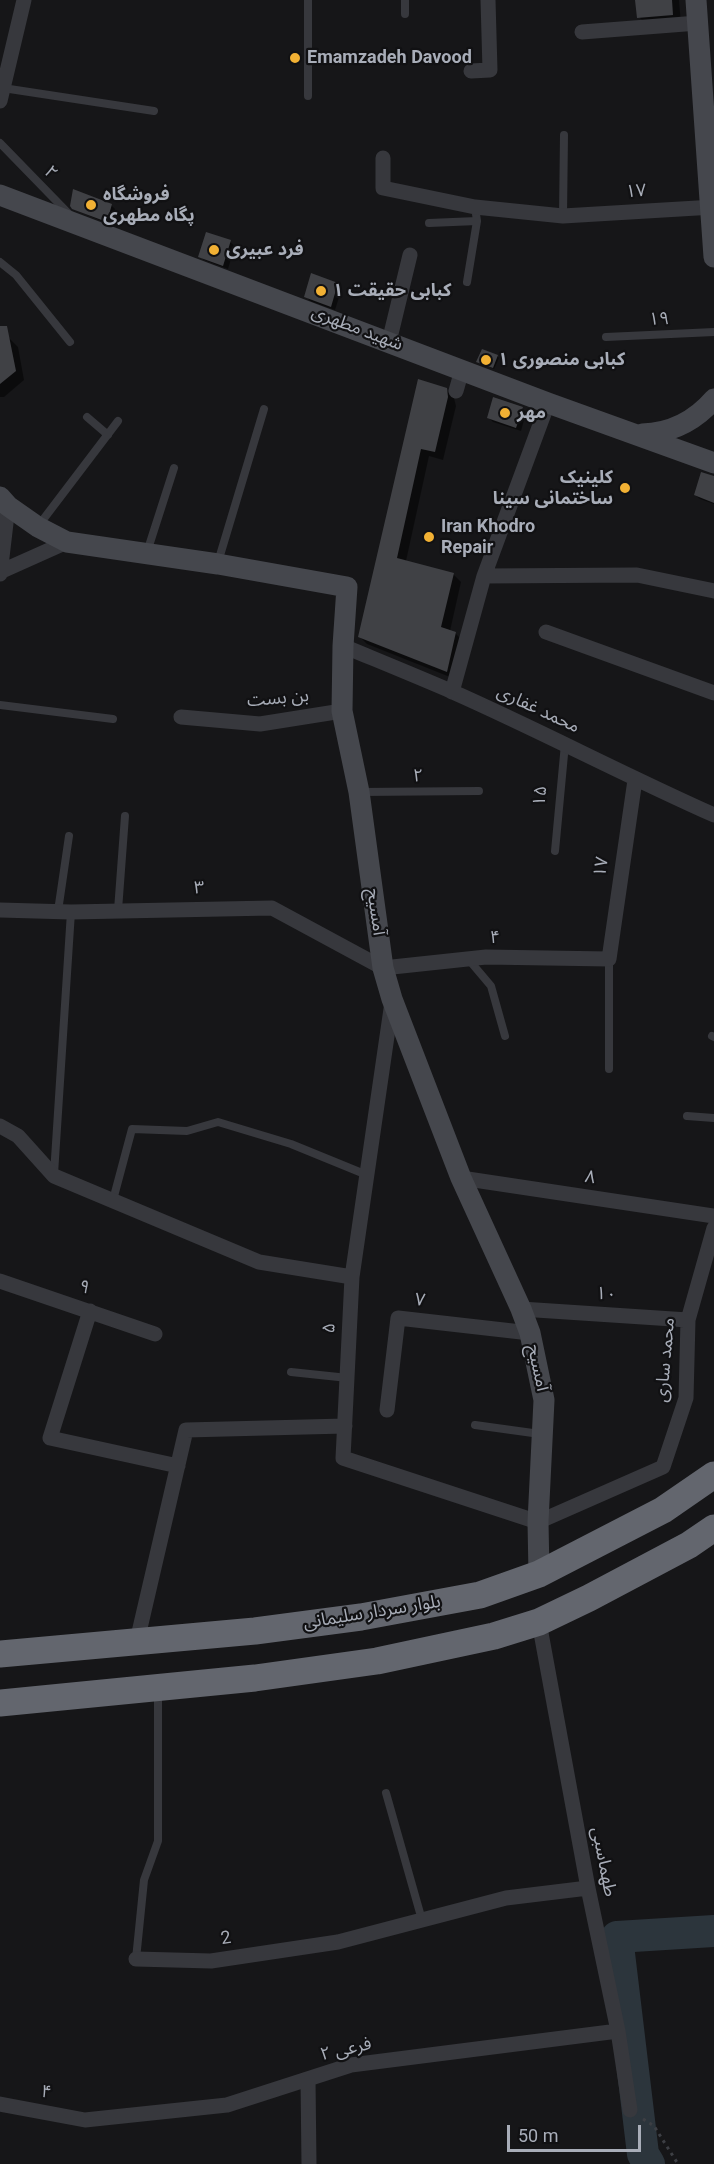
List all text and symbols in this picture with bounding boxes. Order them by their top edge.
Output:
place label: Emamzadeh Davood [307,47,472,69]
marker: Emamzadeh Davood [288,51,302,65]
street label: ۲ [39,162,61,184]
street label: ۱۷ [625,181,647,203]
place label: فروشگاه پگاه مطهری [103,184,195,226]
marker: فروشگاه پگاه مطهری [84,198,98,212]
place label: فرد عبیری [226,239,304,261]
marker: فرد عبیری [207,243,221,257]
place label: کبابی حقیقت ۱ [333,280,451,302]
marker: کبابی حقیقت ۱ [314,284,328,298]
street label: شهید مطهری [308,302,406,356]
street label: ۱۹ [648,309,670,331]
place label: کبابی منصوری ۱ [498,349,625,371]
marker: کبابی منصوری ۱ [479,353,493,367]
place label: مهر [517,402,546,424]
marker: مهر [498,406,512,420]
place label: کلینیک ساختمانی سینا [493,467,613,510]
marker: کلینیک ساختمانی سینا [618,481,632,495]
place label: Iran Khodro Repair [441,516,535,558]
marker: Iran Khodro Repair [422,530,436,544]
street label: محمد غفاری [493,681,583,739]
street label: بن بست [246,686,310,712]
street label: ۲ [413,766,423,788]
street label: ۱۵ [529,785,553,807]
street label: ۱۷ [590,855,614,879]
street label: ۳ [194,878,204,900]
street label: آمسیح [361,887,389,937]
street label: ۴ [490,927,500,949]
street label: ۸ [583,1167,597,1189]
street label: ۹ [76,1276,92,1300]
street label: ۱۰ [595,1284,617,1306]
street label: ۷ [414,1290,426,1312]
street label: محمد ساری [652,1317,680,1403]
street label: ۵ [319,1322,341,1334]
street label: آمسیح [522,1343,552,1393]
street label: بلوار سردار سلیمانی [302,1591,442,1635]
street label: طهماسبی [586,1825,620,1899]
street label: 2 [219,1928,233,1950]
street label: فرعی ۲ [318,2034,374,2066]
street label: ۴ [39,2081,53,2105]
scale bar [510,2113,644,2151]
text: 50 m [518,2125,558,2146]

